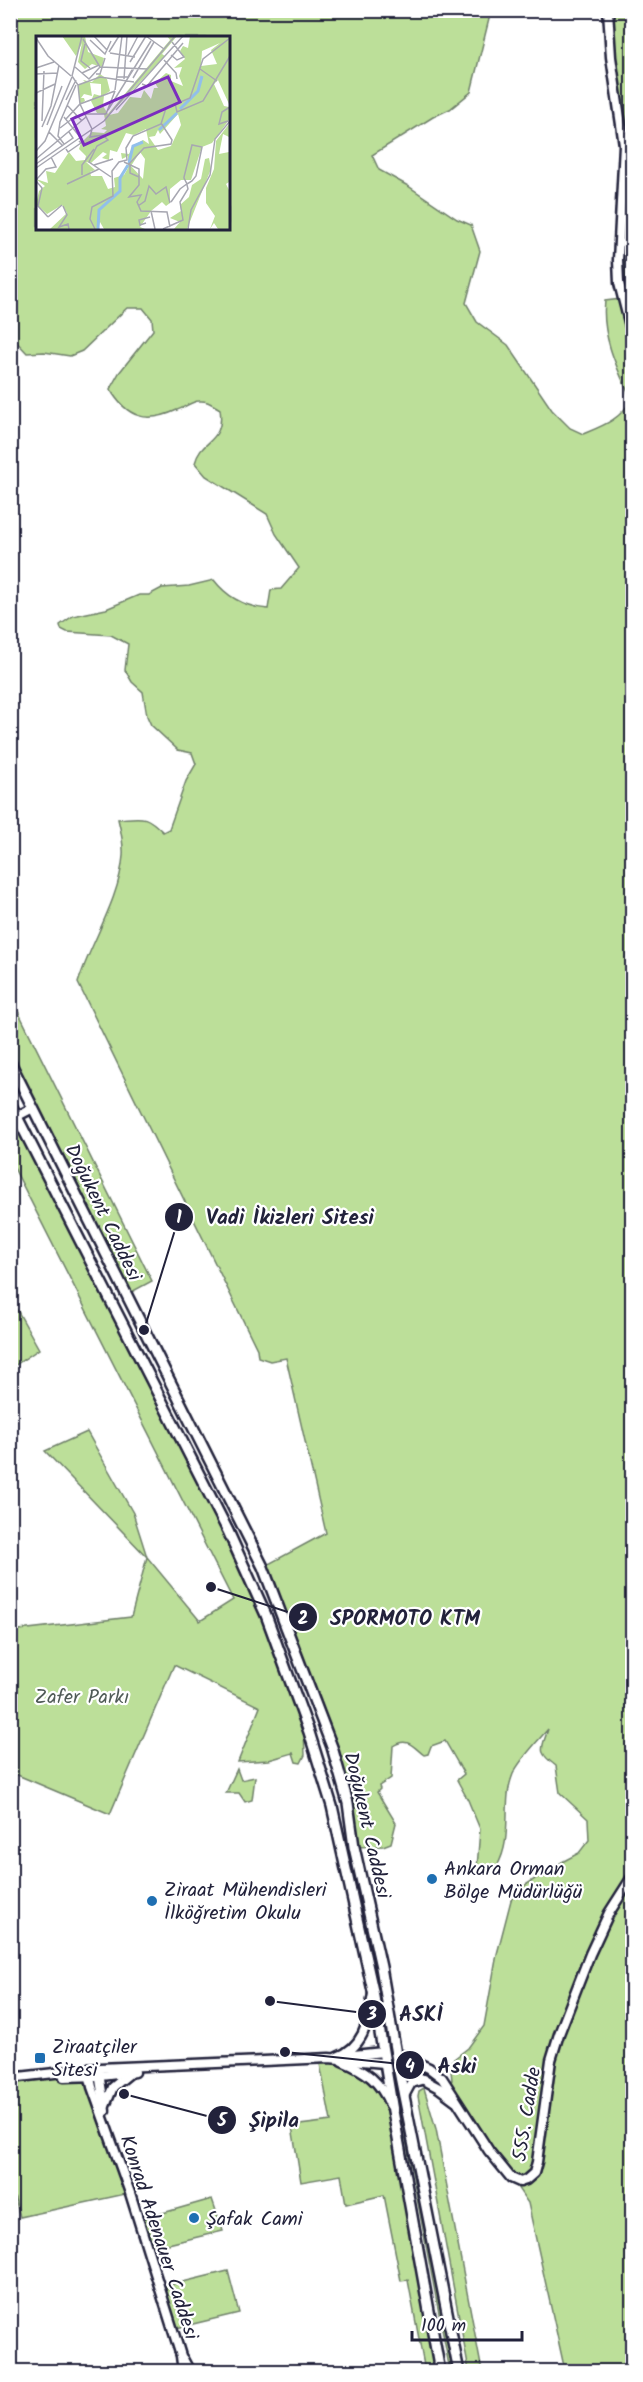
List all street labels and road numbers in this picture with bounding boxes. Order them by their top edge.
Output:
street label: Doğukent Caddesi [55,1139,150,1288]
street label: Doğukent Caddesi [334,1749,399,1903]
street label: 555. Cadde [505,2065,551,2164]
street label: Konrad Adenauer Caddesi [110,2131,207,2345]

